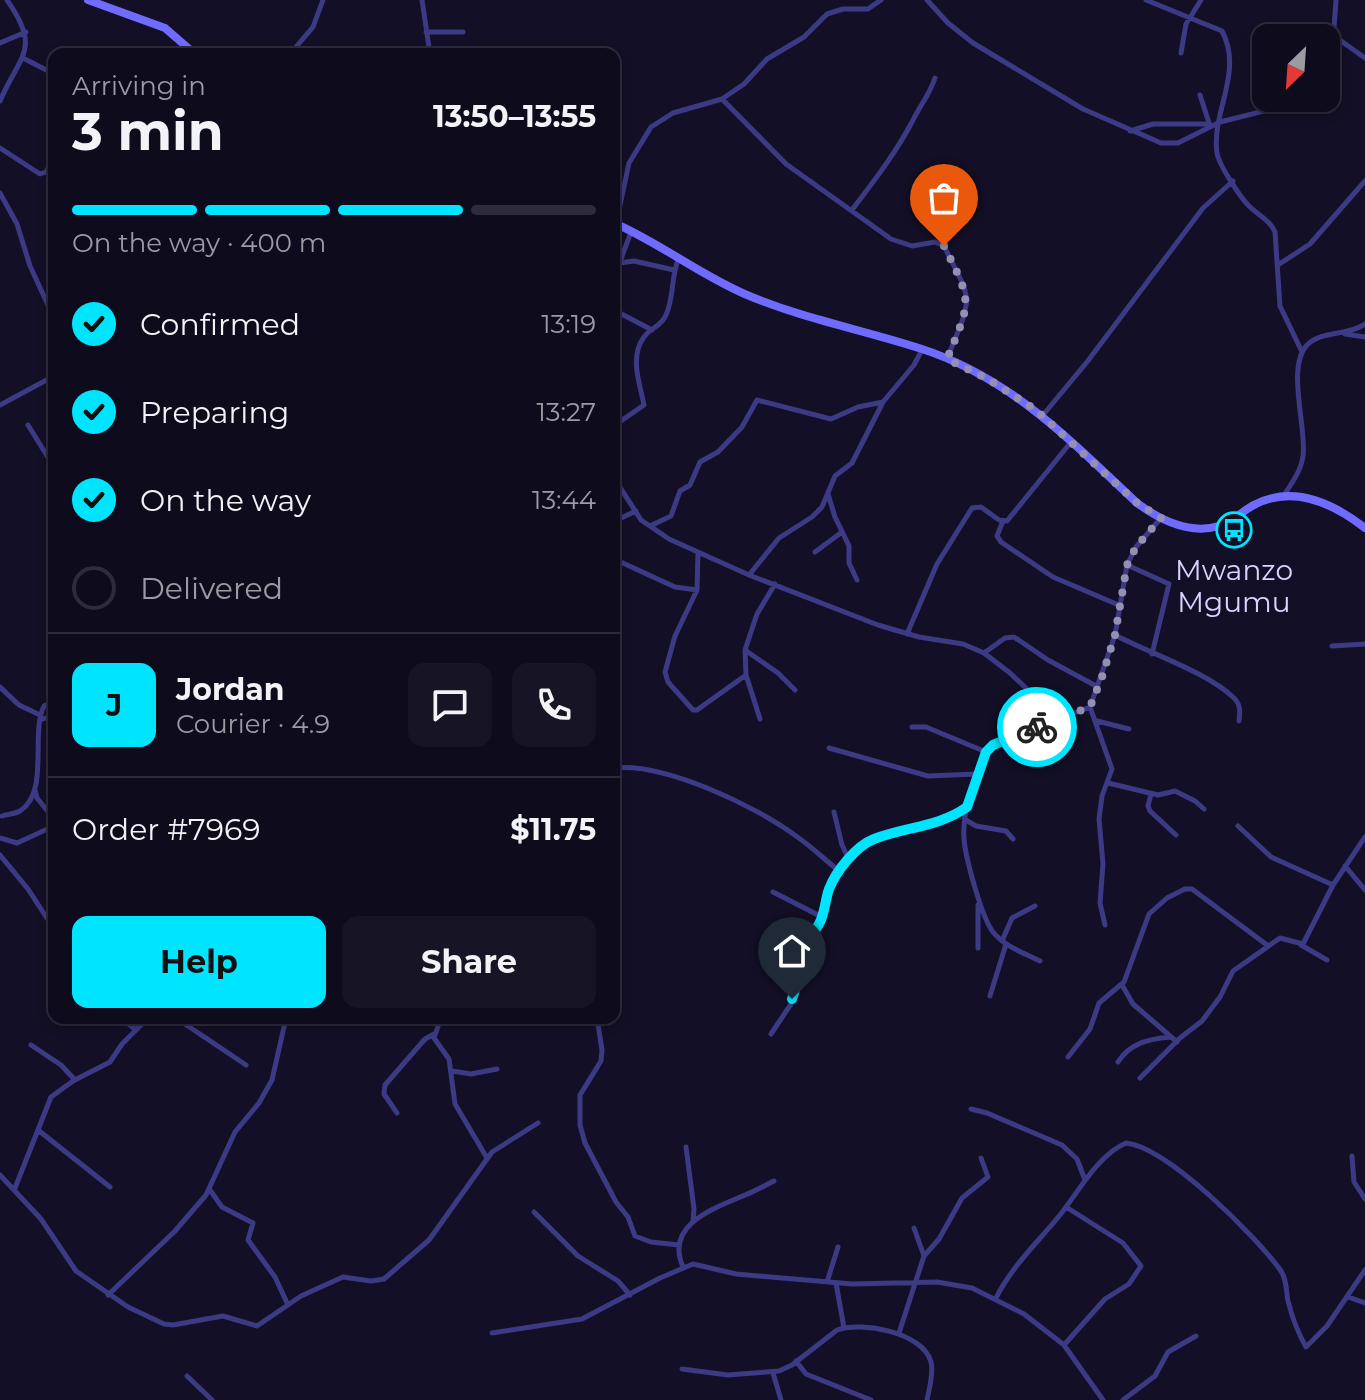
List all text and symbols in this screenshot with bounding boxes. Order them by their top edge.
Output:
north arrow [1252,24,1340,112]
map controls [1252,24,1340,112]
text: Arriving in [72,70,206,102]
text: 13:50–13:55 [433,98,596,135]
text: 3 min [72,100,224,163]
pin [910,164,978,246]
icon: bag [922,176,966,220]
text: On the way · 400 m [72,227,326,259]
icon: check [72,302,116,346]
text: Confirmed [140,306,300,343]
text: 13:19 [541,308,596,340]
icon: check [72,390,116,434]
text: Preparing [140,394,289,431]
text: 13:27 [536,396,596,428]
icon: check [72,478,116,522]
text: On the way [140,482,311,519]
text: 13:44 [532,484,596,516]
bus stop icon: Mwanzo Mgumu [1215,511,1253,549]
place label: Mwanzo Mgumu [1175,553,1293,619]
text: Delivered [140,570,283,607]
button: chat [408,663,492,747]
button: phone [512,663,596,747]
text: Jordan [176,671,285,708]
text: J [106,687,122,724]
courier [997,687,1077,767]
icon: bike [1015,705,1059,749]
text: Courier · 4.9 [176,708,330,740]
text: Order #7969 [72,811,261,848]
text: $11.75 [510,811,596,848]
button: Help [72,916,326,1008]
button: Share [342,916,596,1008]
pin [758,917,826,999]
icon: home [770,929,814,973]

